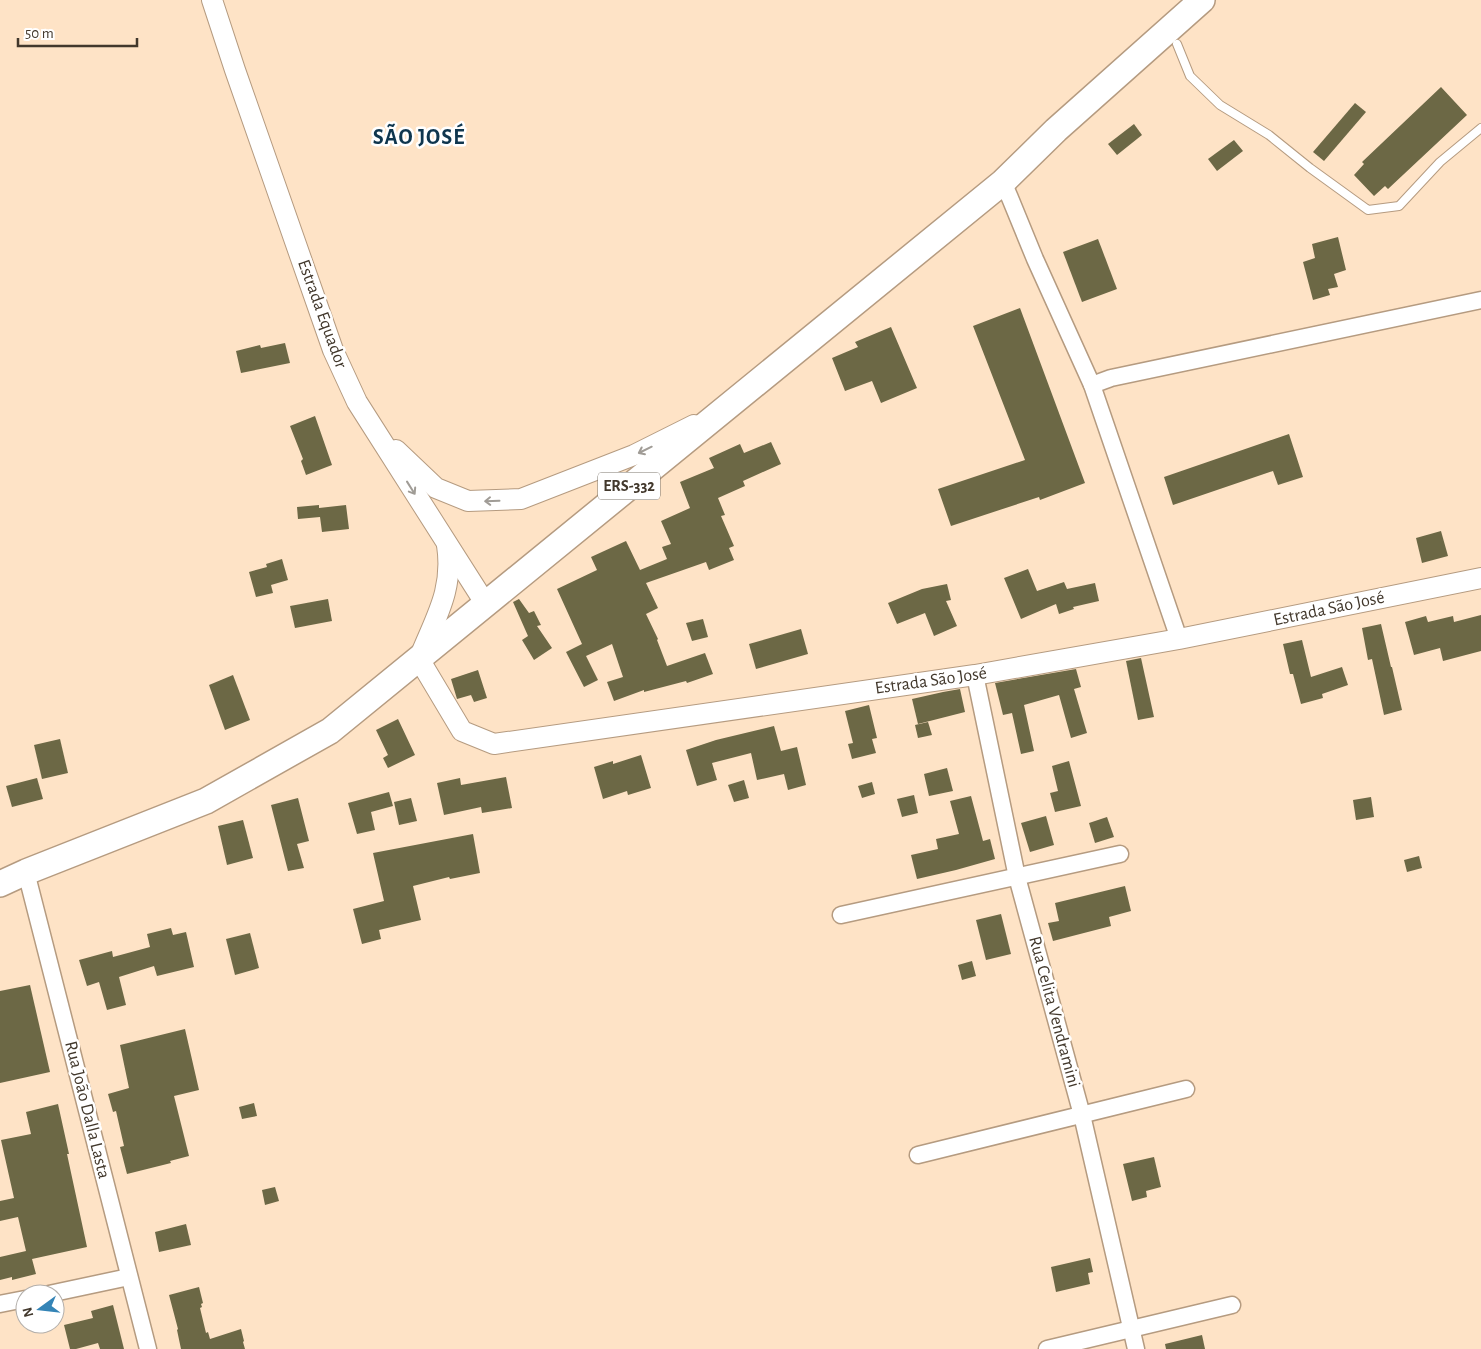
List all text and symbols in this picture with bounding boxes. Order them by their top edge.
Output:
scale bar [18,15,136,47]
text: 50 m [25,26,54,41]
district label: SÃO JOSÉ [373,123,465,148]
street label: Estrada Equador [294,257,350,371]
one-way arrow [637,445,652,455]
road number: ERS-332 [598,472,660,500]
one-way arrow [406,480,416,494]
one-way arrow [484,496,500,505]
street label: Estrada São José [1272,588,1386,630]
street label: Estrada São José [874,664,988,698]
street label: Rua Celita Vendramini [1025,934,1083,1090]
street label: Rua João Dalla Lasta [61,1039,113,1181]
north arrow [15,1284,65,1334]
text: N [20,1306,36,1319]

